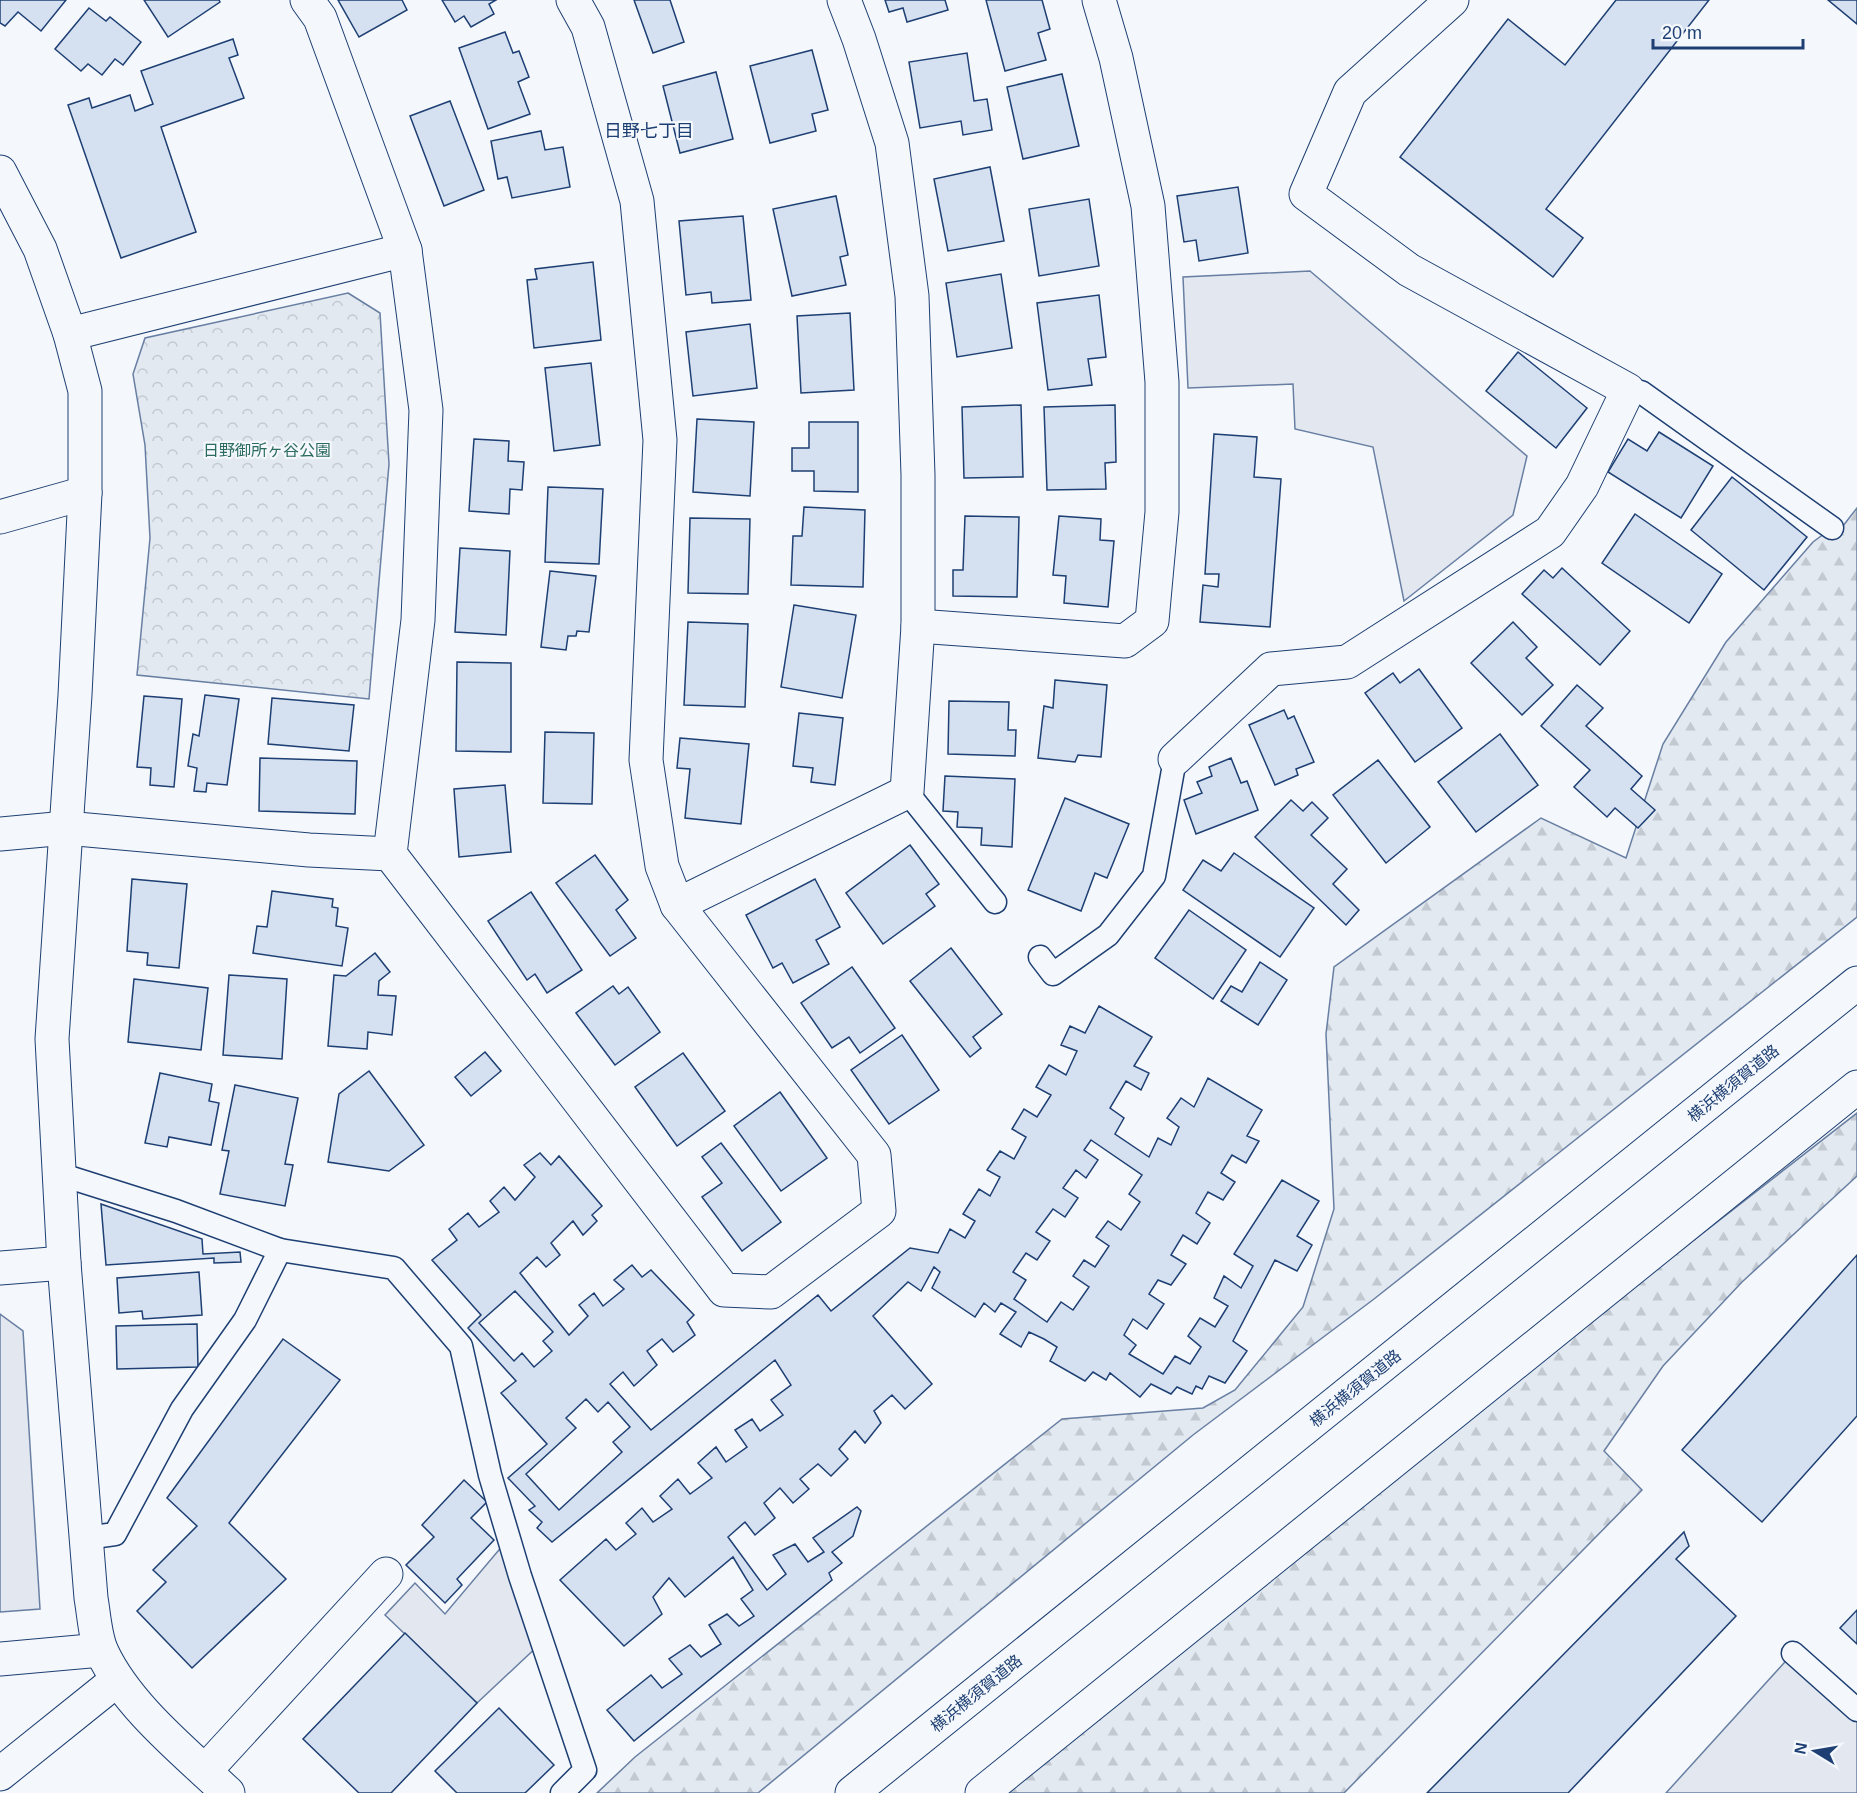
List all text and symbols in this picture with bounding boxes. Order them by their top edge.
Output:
scale bar [1653,12,1803,50]
text: 20 m [1662,23,1702,43]
district label: 日野七丁目 [604,121,694,141]
park label: 日野御所ヶ谷公園 [203,442,331,459]
street label: 横浜横須賀道路 [1684,1042,1782,1125]
street label: 横浜横須賀道路 [1306,1347,1404,1430]
street label: 横浜横須賀道路 [927,1652,1025,1735]
north arrow [1785,1721,1845,1781]
text: N [1791,1741,1810,1756]

